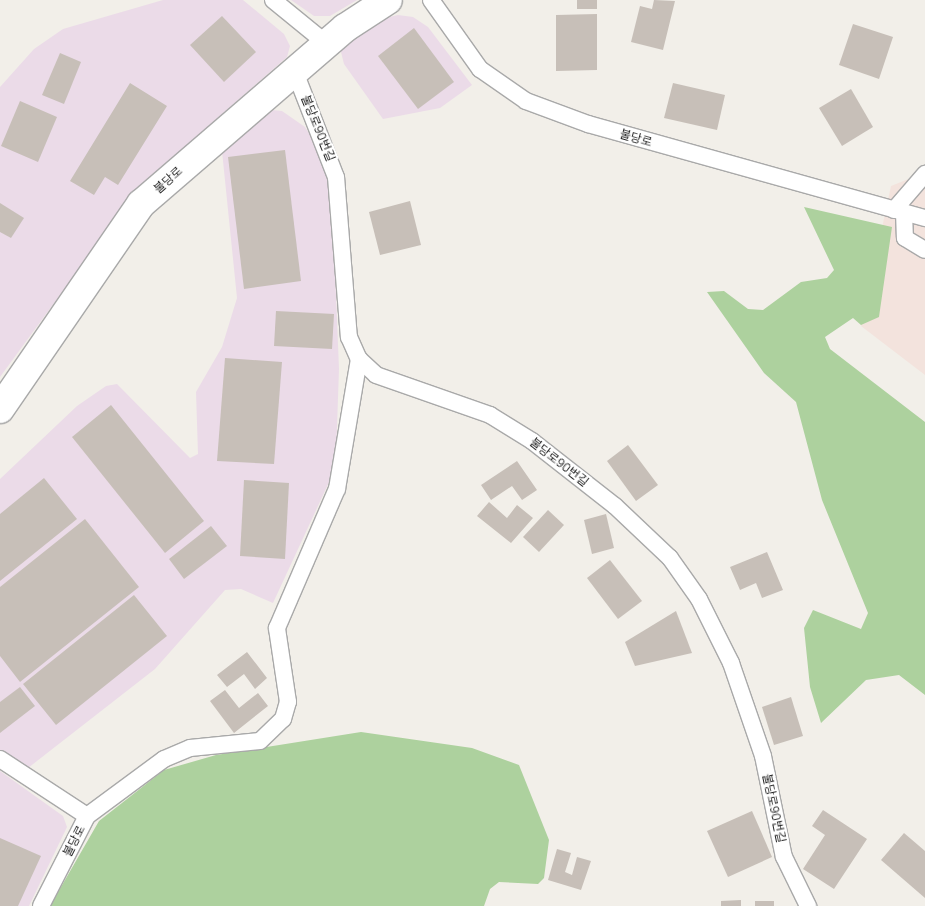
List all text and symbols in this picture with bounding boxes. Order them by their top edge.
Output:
street label: 불당로90번길 [298,93,338,163]
street label: 불당로 [618,127,654,149]
street label: 불당로 [151,164,185,196]
street label: 불당로90번길 [527,435,591,489]
street label: 불당로90번길 [760,772,788,844]
street label: 불당로 [60,823,88,859]

